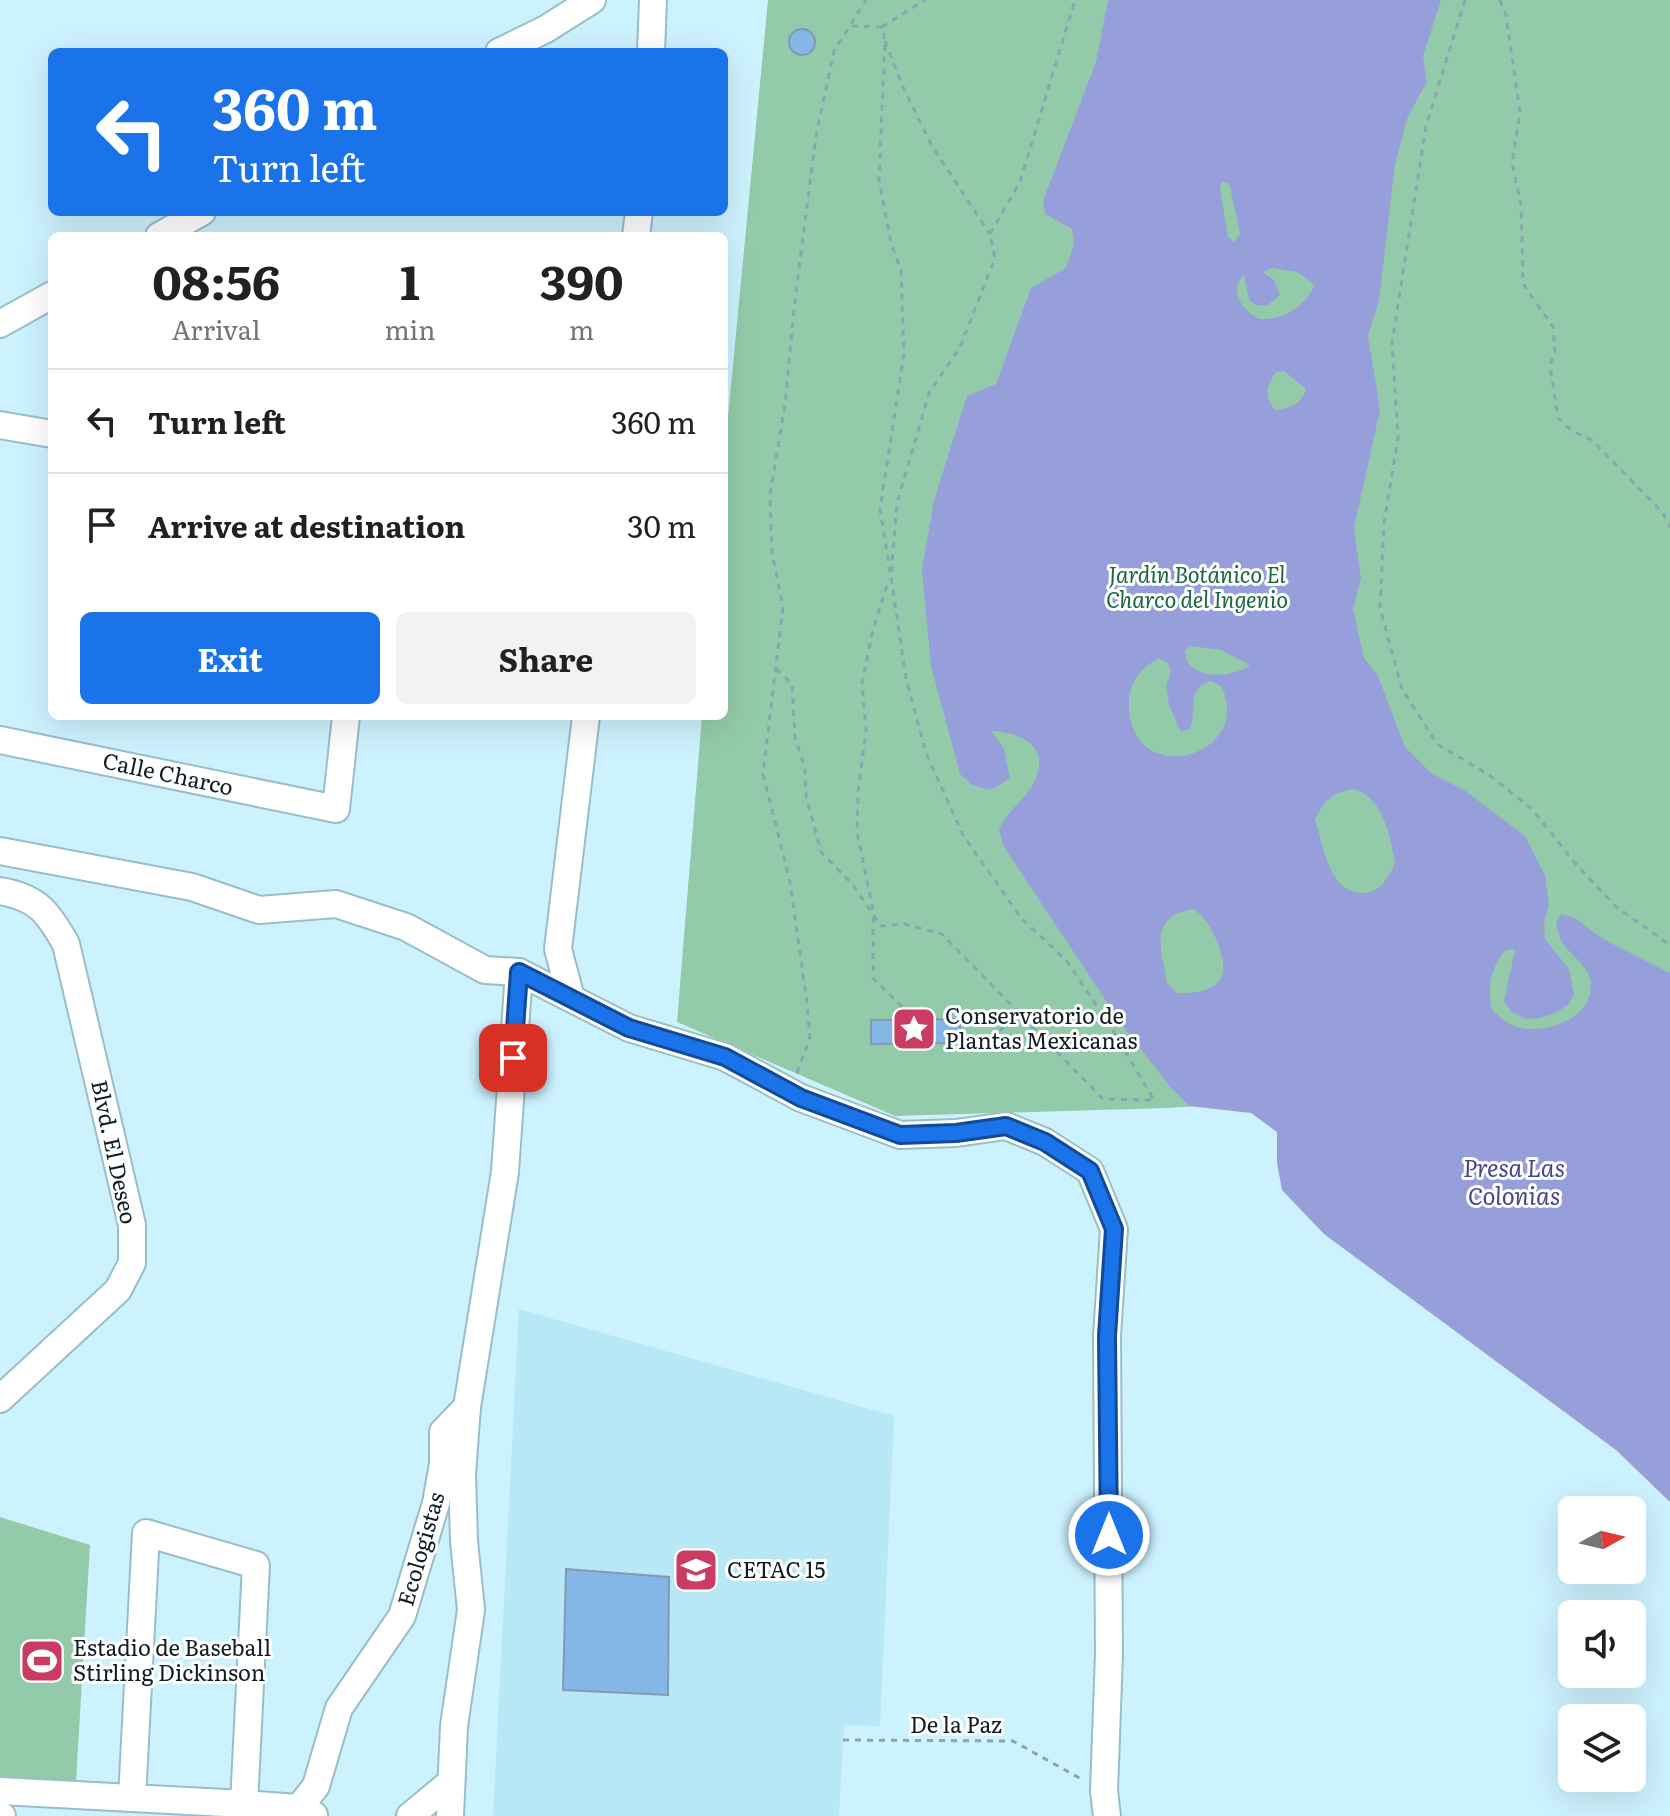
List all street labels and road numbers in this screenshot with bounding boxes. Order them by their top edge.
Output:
street label: Calle Charco [100,743,237,802]
street label: Blvd. El Deseo [84,1076,147,1227]
street label: Ecologistas [388,1488,452,1609]
street label: De la Paz [910,1707,1002,1740]

